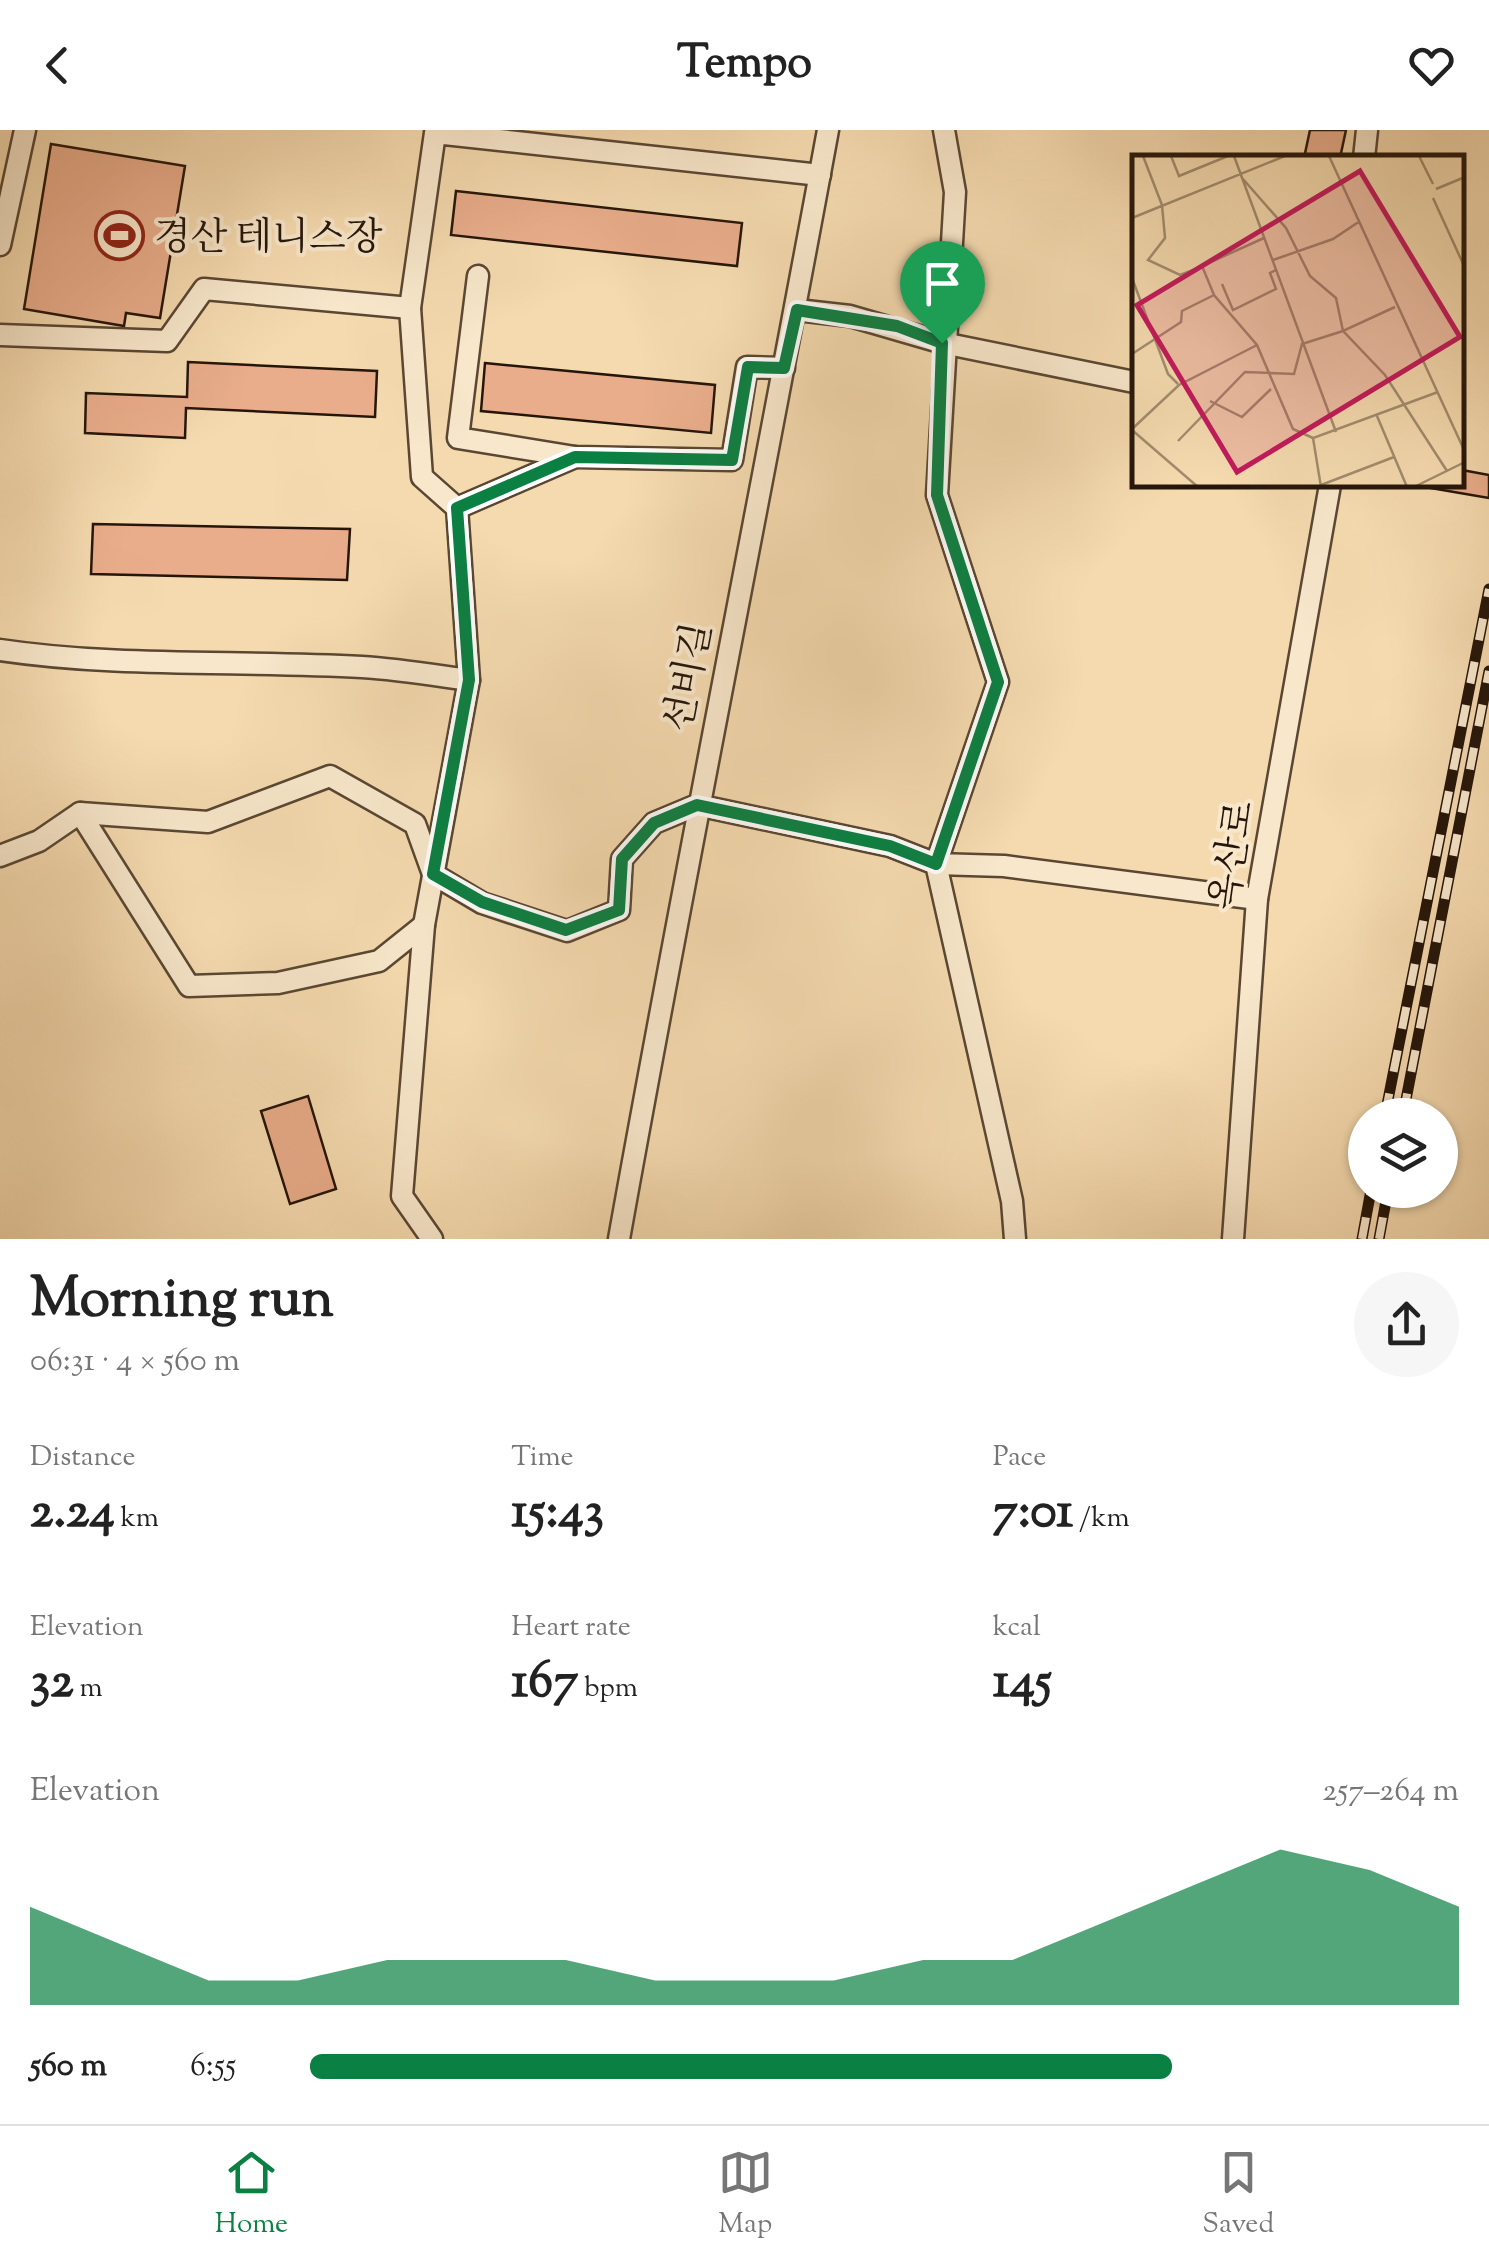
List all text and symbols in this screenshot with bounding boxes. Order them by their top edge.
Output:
text: Tempo [677,33,812,98]
icon: back [30,38,85,93]
icon: heart [1404,38,1459,93]
inset map [1132,155,1464,488]
sports icon: 경산 테니스장 [93,210,145,262]
place label: 경산 테니스장 [154,213,383,267]
pin [900,241,985,344]
icon: arrive [915,256,970,311]
street label: 선비길 [654,619,728,737]
street label: 옥산로 [1200,797,1270,914]
map controls [1348,1098,1458,1208]
button: layers [1348,1098,1458,1208]
text: Morning run [30,1262,334,1341]
button: share [1354,1272,1459,1377]
text: 06:31 · 4 × 560 m [30,1339,240,1385]
text: Distance [30,1438,136,1478]
text: Time [511,1438,574,1478]
text: Pace [993,1438,1046,1478]
text: 2.24 [30,1478,115,1550]
text: 15:43 [511,1478,604,1550]
text: 7:01 [993,1478,1073,1550]
text: km [115,1499,159,1539]
text: /km [1073,1499,1130,1539]
text: Elevation [30,1608,144,1648]
text: Heart rate [511,1608,631,1648]
text: kcal [993,1608,1041,1648]
text: 32 [30,1648,74,1720]
text: 167 [511,1648,578,1720]
text: 145 [993,1648,1052,1720]
text: m [74,1669,103,1709]
text: bpm [578,1669,638,1709]
text: Elevation [30,1769,160,1815]
text: 257–264 m [1322,1769,1459,1815]
text: 560 m [30,2044,107,2090]
text: 6:55 [190,2044,236,2090]
tab: Home [215,2145,288,2245]
tab: Map [718,2145,773,2245]
tab: Saved [1202,2145,1274,2245]

